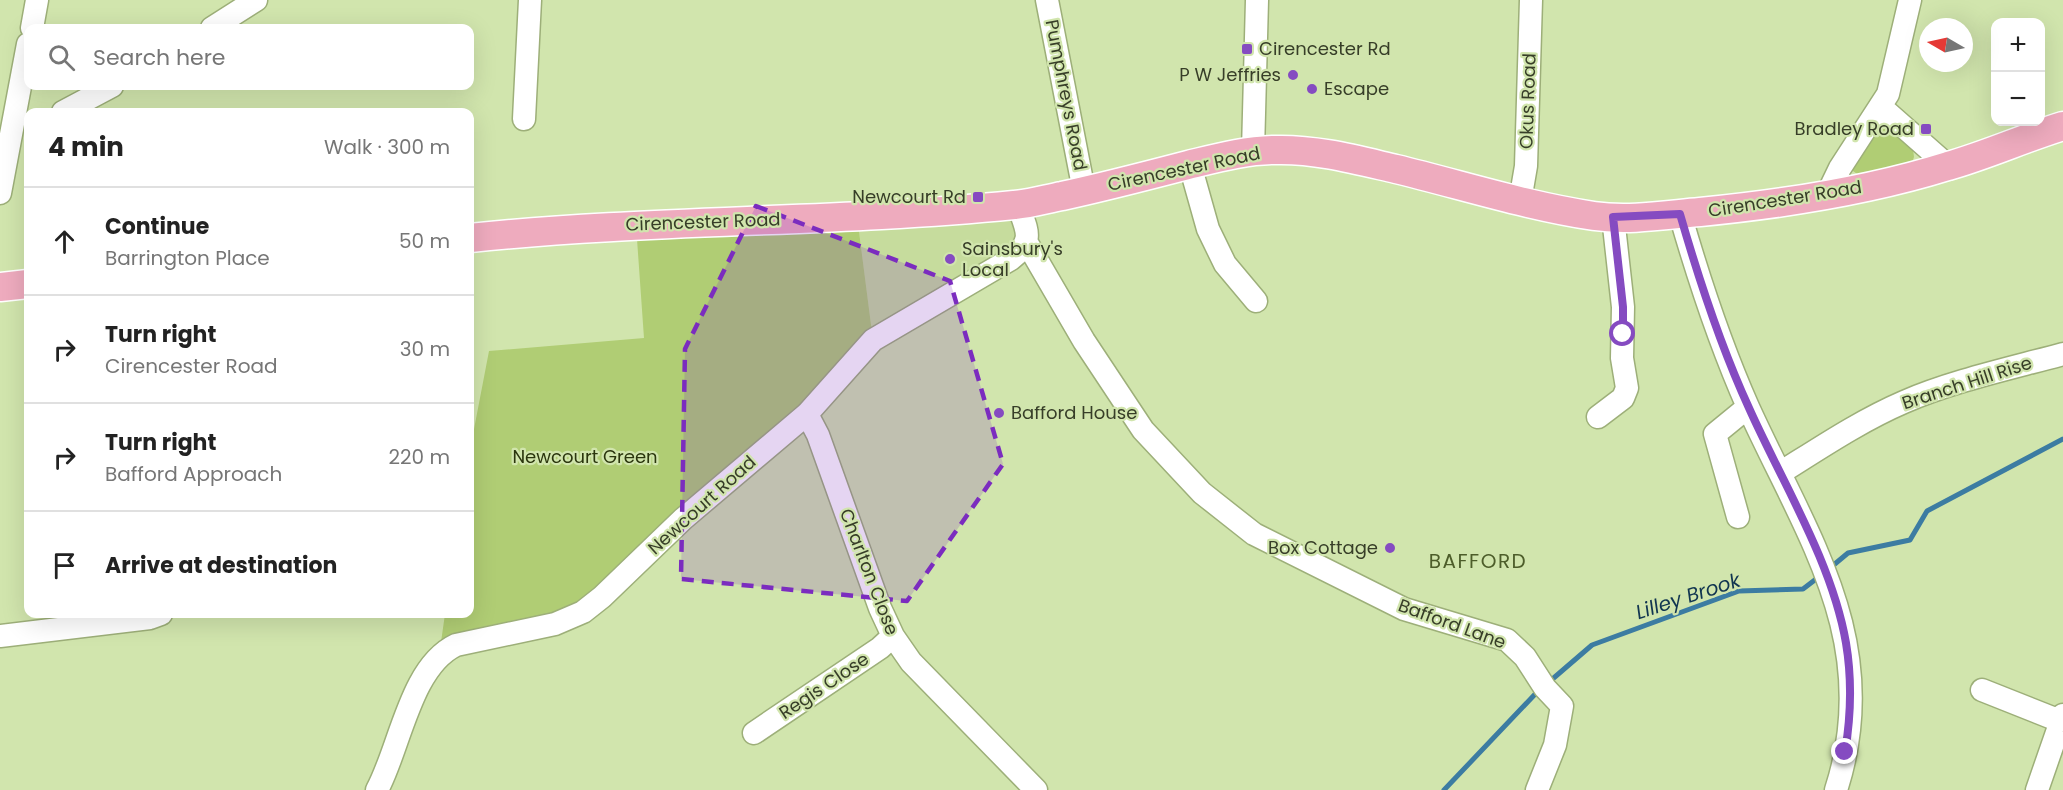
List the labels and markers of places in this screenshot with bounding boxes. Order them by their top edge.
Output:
place label: Cirencester Rd [1259,36,1391,61]
marker: Cirencester Rd [1240,42,1254,56]
place label: P W Jeffries [1179,62,1281,87]
marker: P W Jeffries [1286,68,1300,82]
place label: Escape [1324,76,1389,101]
marker: Escape [1305,82,1319,96]
place label: Bradley Road [1795,116,1914,141]
marker: Bradley Road [1919,122,1933,136]
place label: Newcourt Rd [852,184,966,209]
marker: Newcourt Rd [971,190,985,204]
place label: Sainsbury's Local [962,236,1063,282]
marker: Sainsbury's Local [943,252,957,266]
place label: Bafford House [1011,400,1137,425]
marker: Bafford House [992,406,1006,420]
place label: Box Cottage [1268,535,1378,560]
marker: Box Cottage [1383,541,1397,555]

